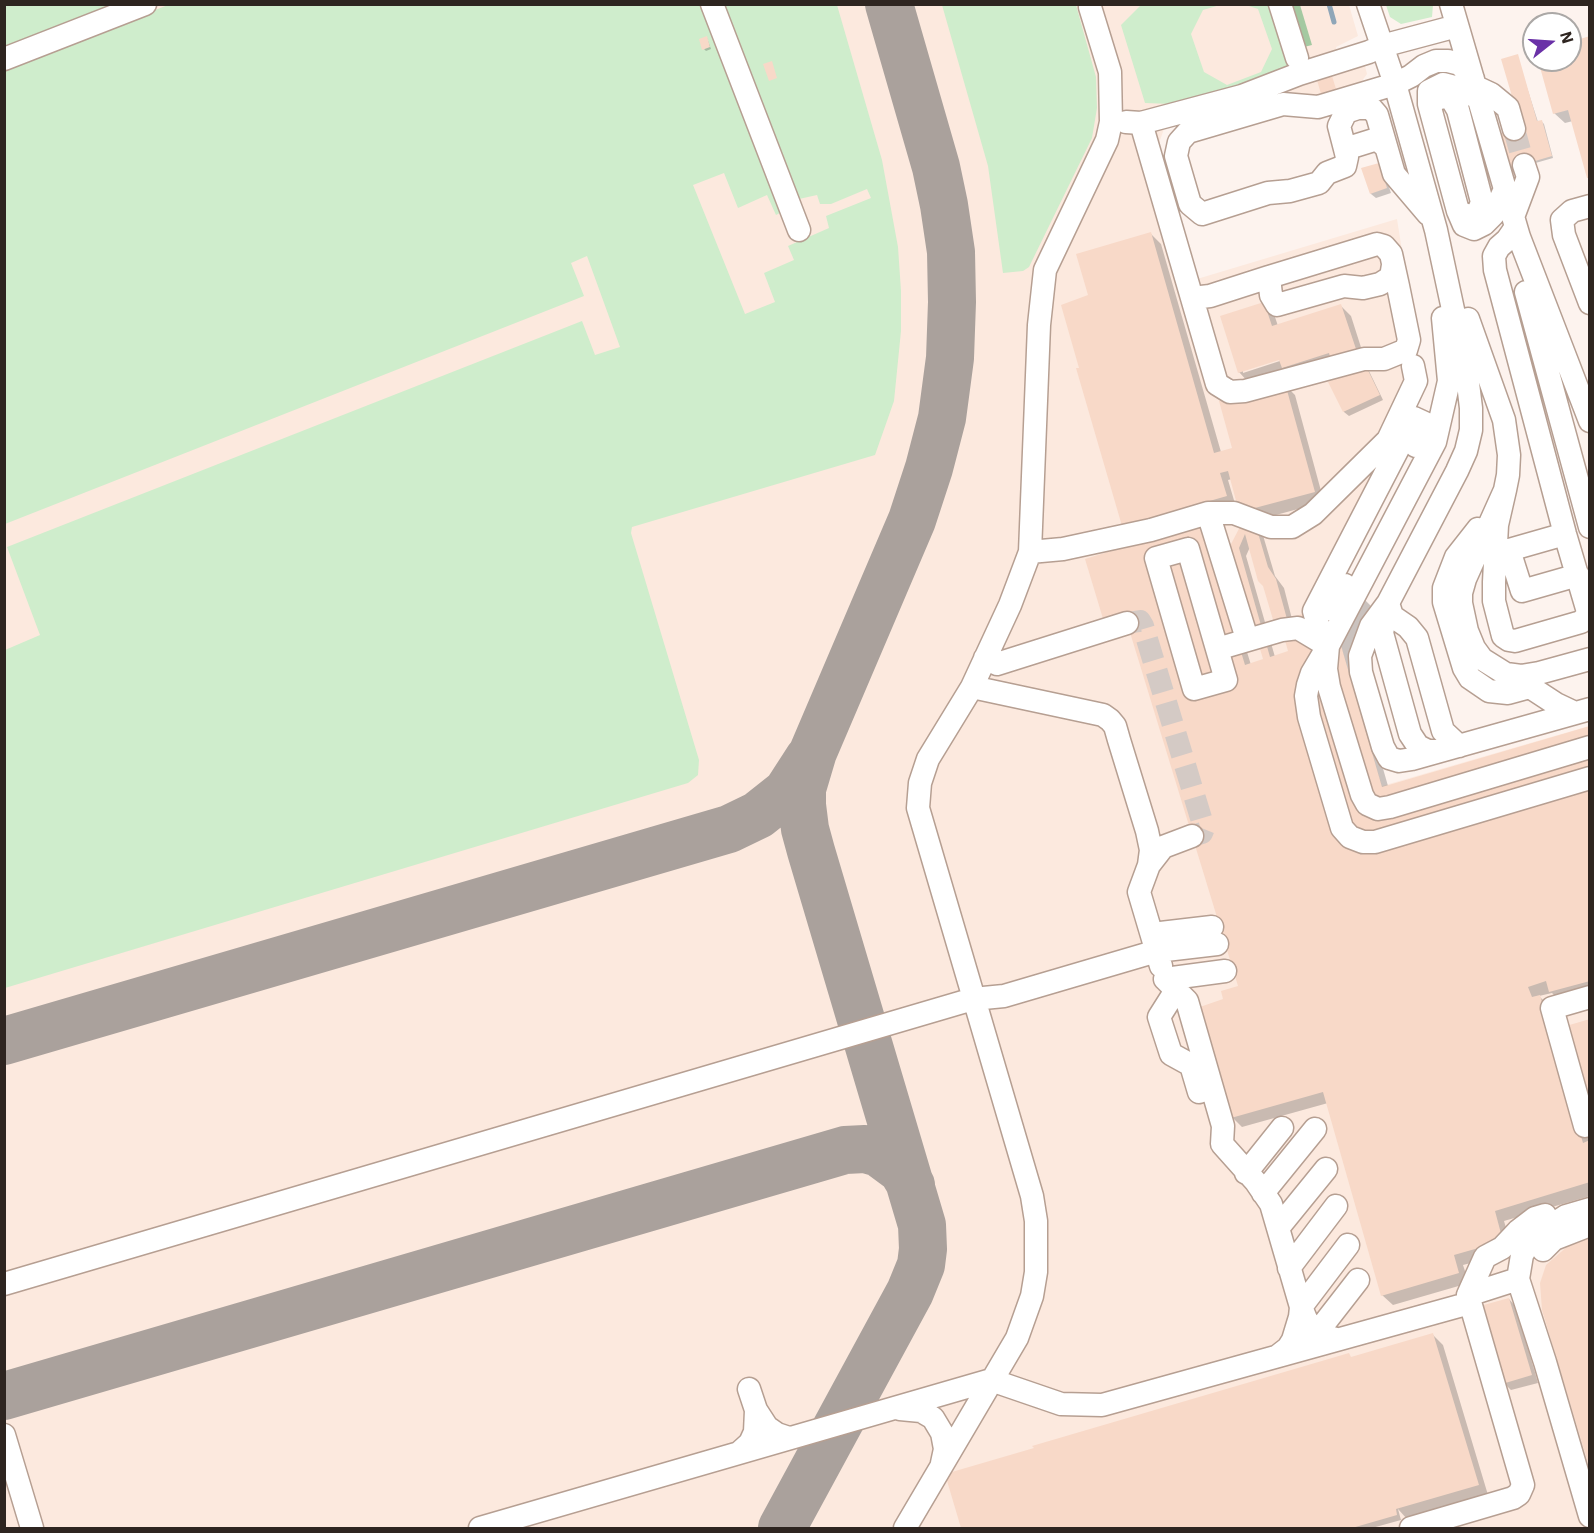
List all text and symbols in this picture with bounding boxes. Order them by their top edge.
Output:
north arrow [1522,12,1582,72]
text: N [1556,29,1579,46]

